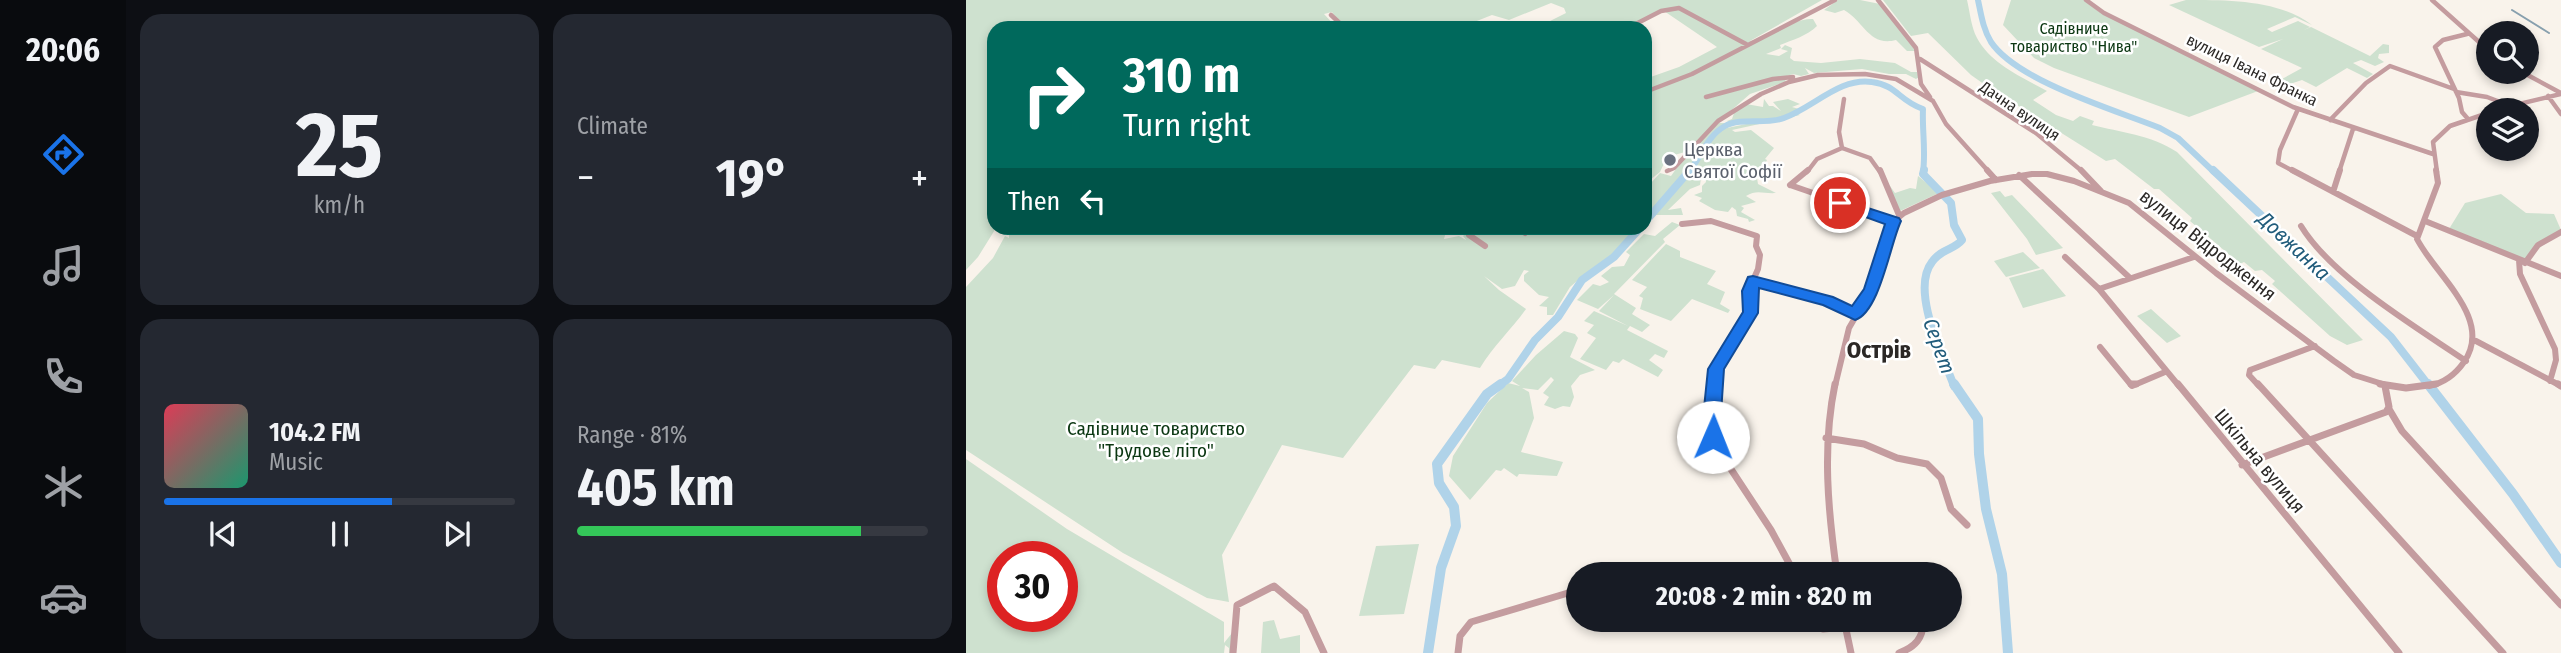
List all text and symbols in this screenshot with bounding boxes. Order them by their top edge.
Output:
park label: Садівниче товариство "Нива" [2011,19,2137,56]
map controls [2476,21,2539,161]
button: search [2476,21,2539,84]
street label: вулиця Івана Франка [2183,30,2321,110]
text: 20:06 [26,31,100,69]
text: 310 m [1123,46,1240,105]
icon: right [1008,49,1099,140]
street label: Дачна вулиця [1975,77,2064,145]
text: 25 [296,91,383,200]
button: layers [2476,98,2539,161]
text: Turn right [1123,106,1250,144]
text: Climate [577,112,648,140]
icon: directions [39,130,88,179]
place label: Церква Святої Софії [1684,138,1783,183]
text: 19° [716,147,789,210]
marker: Церква Святої Софії [1662,152,1678,168]
text: − [577,155,594,201]
text: + [911,155,928,201]
pin [1810,173,1870,233]
icon: left [1074,182,1112,220]
icon: arrive [1821,184,1859,222]
street label: вулиця Відродження [2135,185,2281,305]
text: Then [1008,186,1060,217]
text: km/h [314,191,365,219]
water label: Довжанка [2251,205,2336,286]
icon: music [39,241,88,290]
water label: Серет [1917,315,1961,377]
district label: Острів [1847,336,1911,364]
icon: phone [39,352,88,401]
position arrow [1676,400,1750,474]
street label: Шкільна вулиця [2210,404,2310,518]
text: 104.2 FM [269,417,360,448]
park label: Садівниче товариство "Трудове літо" [1067,417,1245,462]
text: Range · 81% [577,421,687,449]
text: Music [269,448,323,476]
text: 405 km [577,456,735,519]
icon: climate [39,462,88,511]
icon: previous [204,515,242,553]
icon: pause [321,515,359,553]
icon: next [438,515,476,553]
speed limit sign: 30 [987,541,1078,632]
icon: car [39,573,88,622]
text: 20:08 · 2 min · 820 m [1656,581,1872,612]

